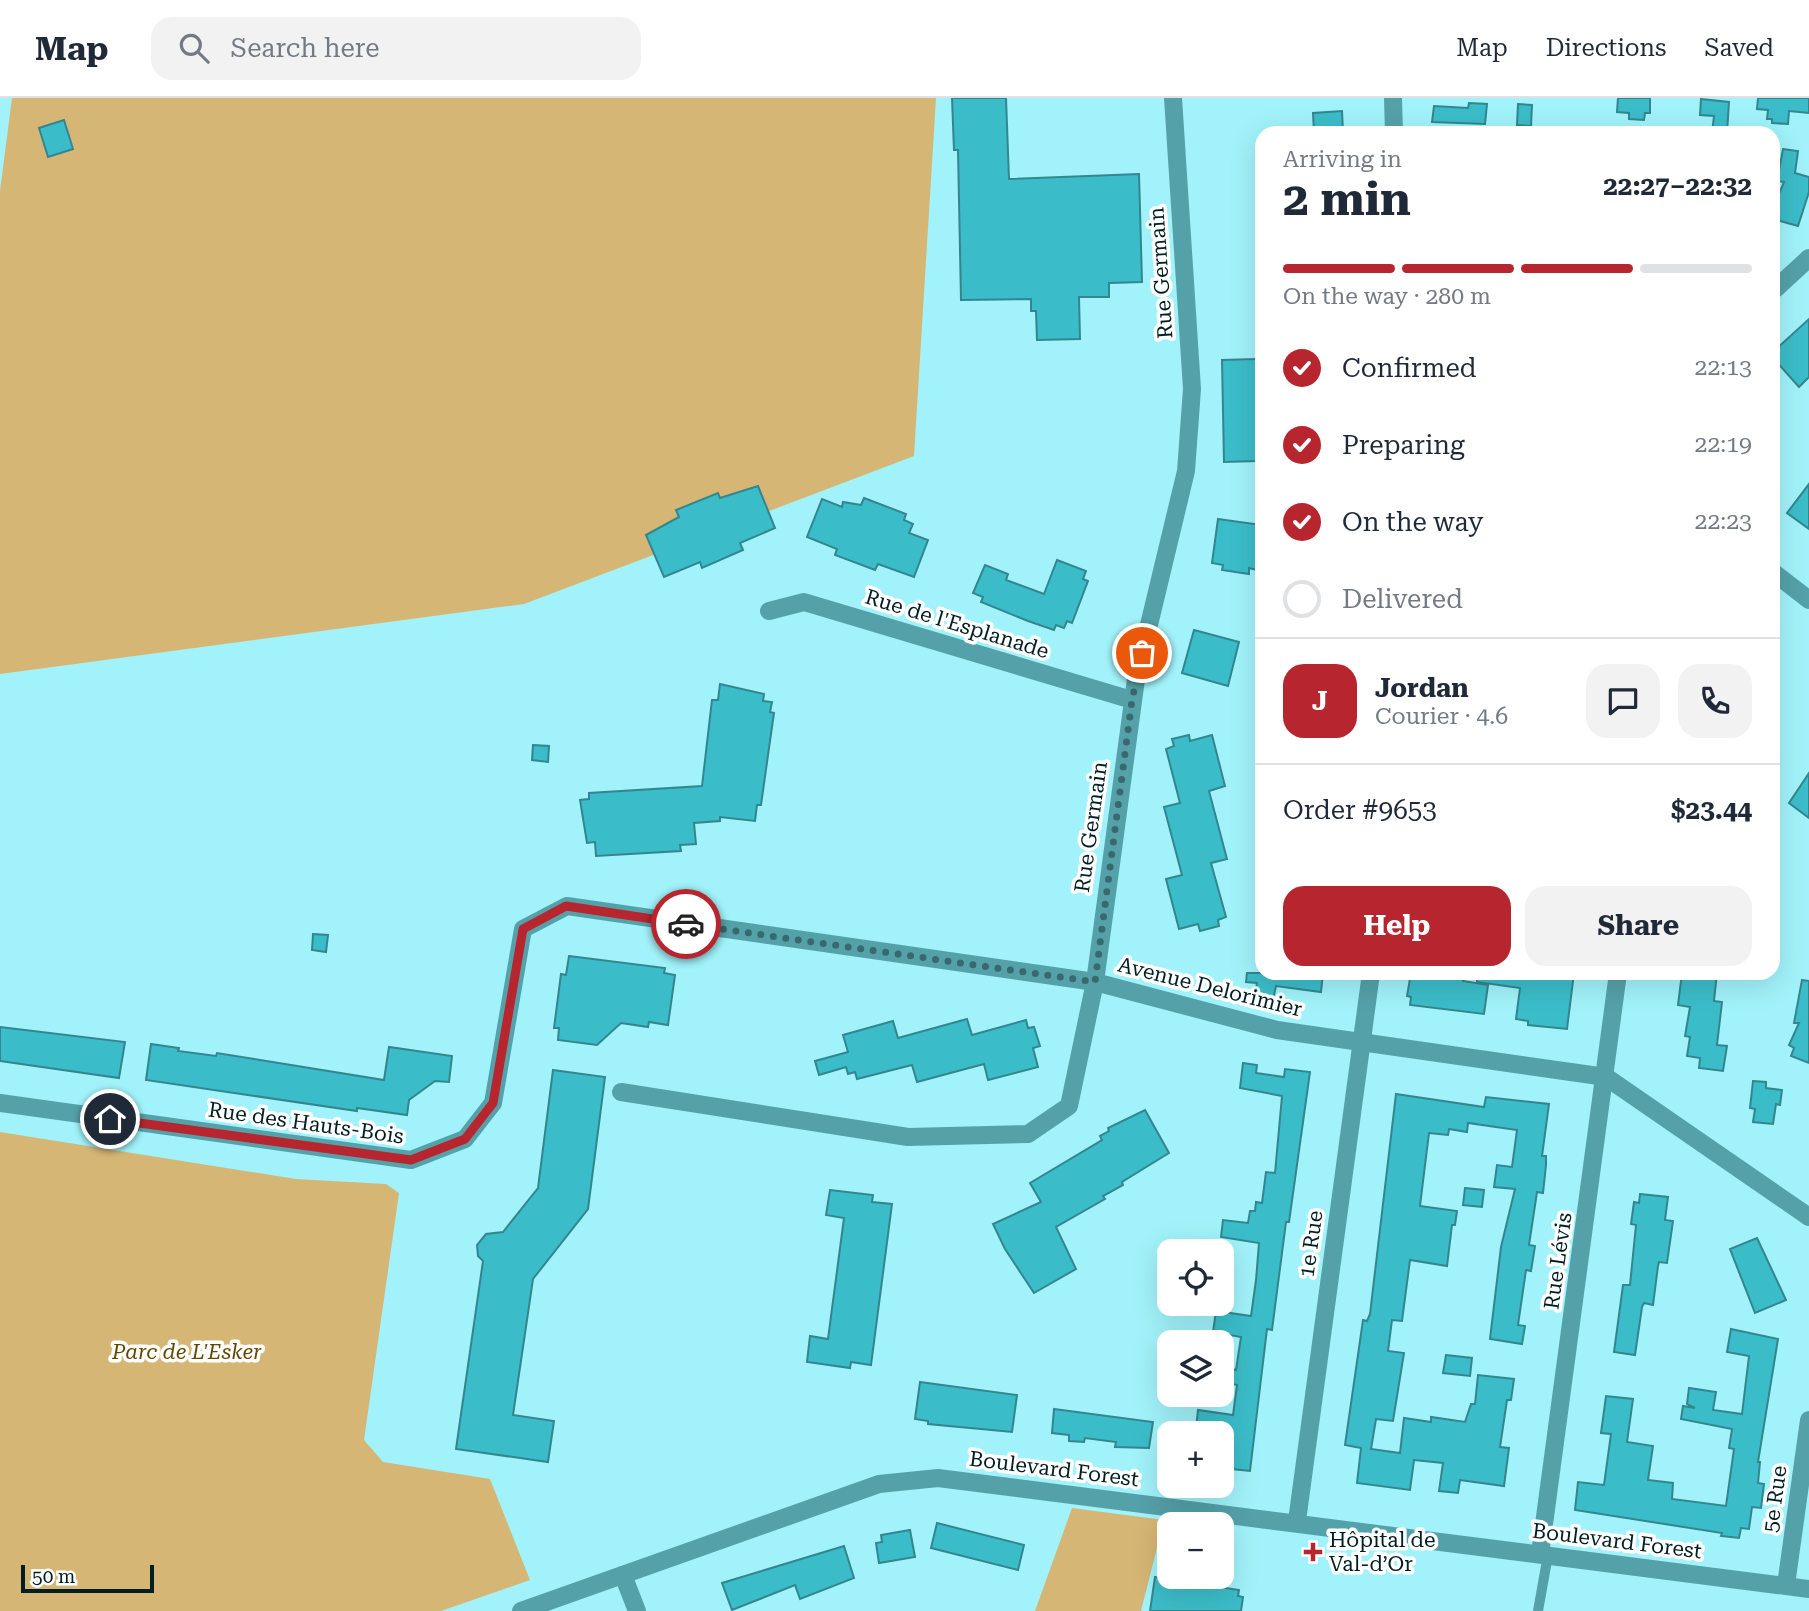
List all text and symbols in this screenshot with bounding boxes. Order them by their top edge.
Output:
search box [151,17,641,80]
text: Map [35,29,109,68]
icon: search [175,29,213,67]
text: Search here [231,33,380,63]
text: Map [1456,34,1508,62]
text: Directions [1546,34,1666,62]
text: Saved [1704,34,1774,62]
text: Arriving in [1283,146,1402,173]
text: 22:27–22:32 [1603,171,1752,201]
text: 2 min [1283,172,1411,226]
street label: Rue Germain [1144,206,1178,340]
text: On the way · 280 m [1283,283,1491,310]
icon: check [1283,349,1321,387]
text: Confirmed [1342,353,1477,383]
text: 22:13 [1695,354,1752,381]
icon: check [1283,426,1321,464]
text: Preparing [1342,430,1465,460]
text: 22:19 [1695,431,1752,458]
icon: check [1283,503,1321,541]
text: On the way [1342,507,1483,537]
text: 22:23 [1695,508,1752,535]
text: Delivered [1342,584,1463,614]
street label: Rue de l'Esplanade [862,585,1052,663]
pin [1112,623,1172,683]
icon: bag [1123,634,1161,672]
button: chat [1586,664,1660,738]
button: phone [1678,664,1752,738]
text: Jordan [1375,673,1469,703]
text: J [1312,686,1328,716]
text: Courier · 4.6 [1375,703,1508,730]
street label: Rue Germain [1070,760,1112,894]
text: Order #9653 [1283,795,1437,825]
text: $23.44 [1671,795,1752,825]
button: Help [1283,886,1511,966]
button: Share [1525,886,1752,966]
courier [651,889,721,959]
icon: car [667,905,705,943]
street label: Avenue Delorimier [1115,952,1305,1022]
pin [80,1089,140,1149]
street label: Rue des Hauts-Bois [207,1097,405,1149]
icon: home [91,1100,129,1138]
street label: 1e Rue [1294,1209,1328,1279]
street label: Rue Lévis [1539,1211,1577,1311]
map controls [1157,1239,1234,1589]
button: locate [1157,1239,1234,1316]
button: layers [1157,1330,1234,1407]
park label: Parc de L'Esker [111,1340,262,1364]
button: + [1157,1421,1234,1498]
street label: Boulevard Forest [968,1447,1140,1491]
street label: 5e Rue [1758,1464,1792,1534]
button: − [1157,1512,1234,1589]
street label: Boulevard Forest [1531,1519,1703,1563]
place label: Hôpital de Val-d’Or [1329,1528,1436,1576]
marker: Hôpital de Val-d’Or [1303,1542,1323,1562]
scale bar [21,1562,154,1594]
text: 50 m [32,1565,75,1588]

